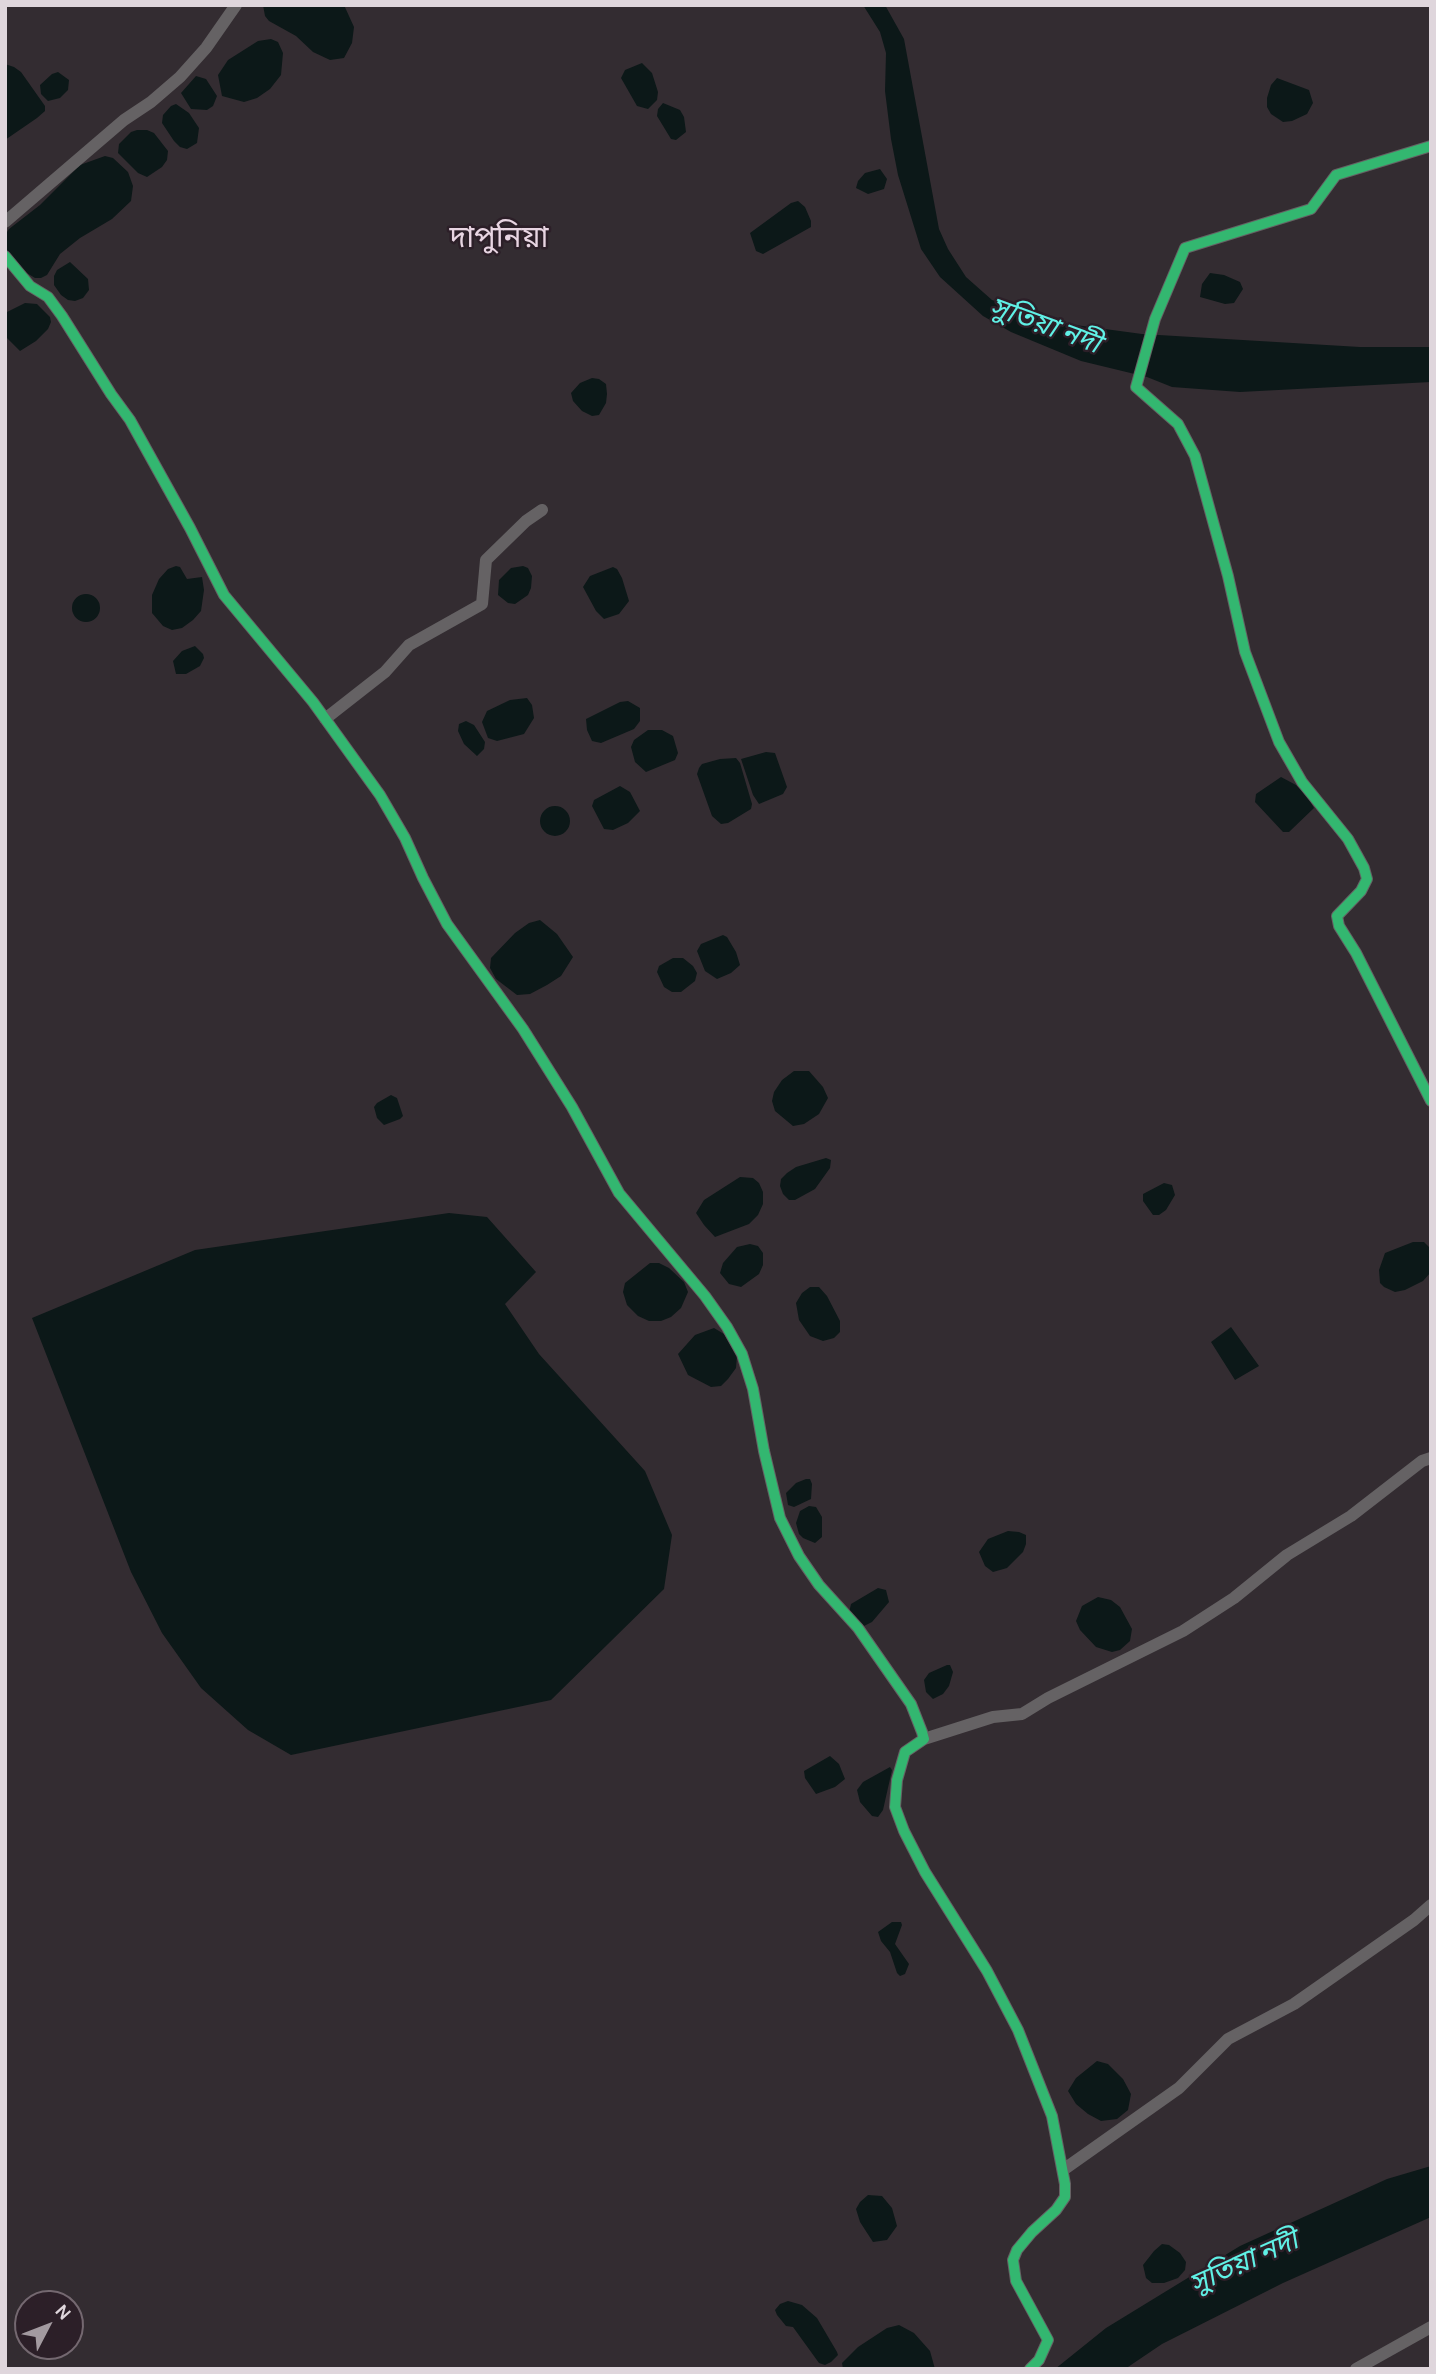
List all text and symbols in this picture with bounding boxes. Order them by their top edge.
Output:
district label: দাপুনিয়া [450,220,548,256]
water label: সুতিয়া নদী [985,290,1105,362]
water label: সুতিয়া নদী [1184,2224,1304,2302]
north arrow [14,2290,84,2360]
text: N [50,2300,76,2325]

